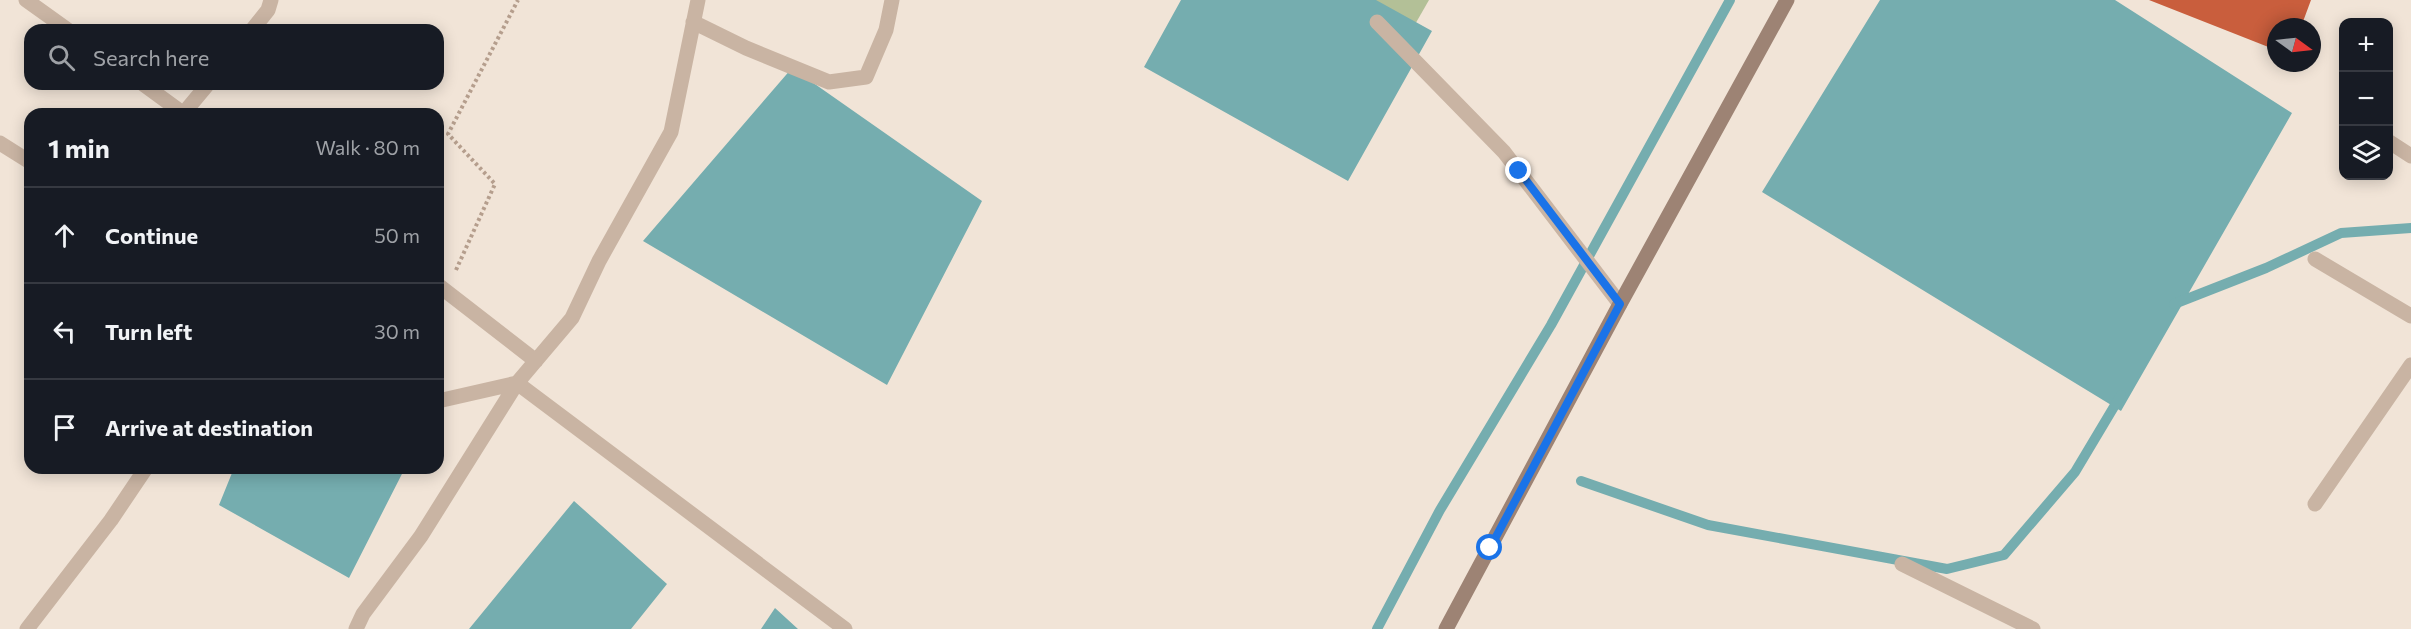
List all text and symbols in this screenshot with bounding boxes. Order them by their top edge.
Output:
north arrow [2267,18,2321,72]
map controls [2339,18,2393,180]
button: + [2339,18,2393,72]
search box [24,24,444,90]
icon: search [45,41,78,74]
text: Search here [93,44,209,71]
button: − [2339,72,2393,126]
button: layers [2339,126,2393,180]
text: 1 min [48,132,110,163]
text: Walk · 80 m [315,135,420,159]
route end [1505,157,1531,183]
icon: ahead [48,219,81,252]
text: Continue [105,222,198,249]
text: 50 m [374,223,420,247]
icon: left [48,315,81,348]
text: Turn left [105,318,192,345]
text: 30 m [374,319,420,343]
icon: arrive [48,411,81,444]
text: Arrive at destination [105,414,313,441]
route start [1476,534,1502,560]

